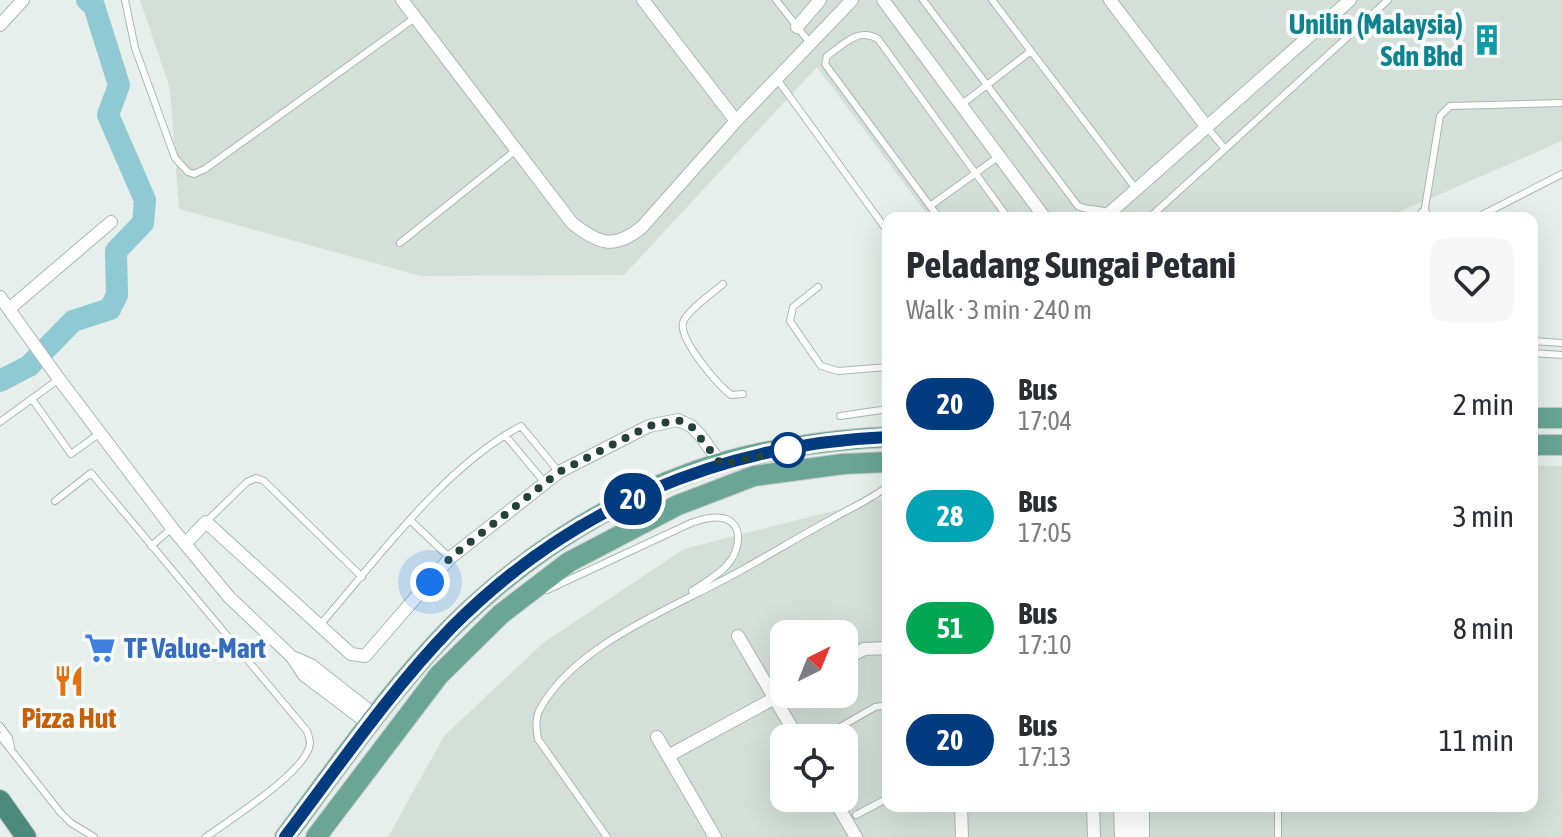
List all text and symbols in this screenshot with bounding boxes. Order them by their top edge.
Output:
place label: Unilin (Malaysia) Sdn Bhd [1289,8,1463,72]
building icon: Unilin (Malaysia) Sdn Bhd [1470,23,1504,57]
button: heart [1430,238,1514,322]
text: Peladang Sungai Petani [906,243,1236,286]
text: Walk · 3 min · 240 m [906,295,1092,325]
text: Bus [1018,372,1057,406]
text: 2 min [1453,387,1514,421]
text: 20 [937,388,963,420]
text: 17:04 [1018,406,1072,436]
unlabelled marker [771,433,805,467]
line badge: 20 [597,473,669,525]
text: 20 [620,483,646,515]
text: Bus [1018,484,1057,518]
text: 3 min [1453,499,1514,533]
text: 28 [937,500,963,532]
text: 17:05 [1018,518,1072,548]
your location [410,562,450,602]
text: Bus [1018,596,1057,630]
text: 8 min [1453,611,1514,645]
text: 51 [937,612,963,644]
north arrow [770,620,858,708]
map controls [770,620,858,812]
text: 17:10 [1018,630,1072,660]
supermarket icon: TF Value-Mart [83,631,117,665]
place label: TF Value-Mart [124,632,266,664]
restaurant icon: Pizza Hut [52,664,86,698]
place label: Pizza Hut [22,702,116,734]
text: Bus [1018,708,1057,742]
text: 11 min [1439,723,1514,757]
button: locate [770,724,858,812]
text: 20 [937,724,963,756]
text: 17:13 [1018,742,1072,772]

